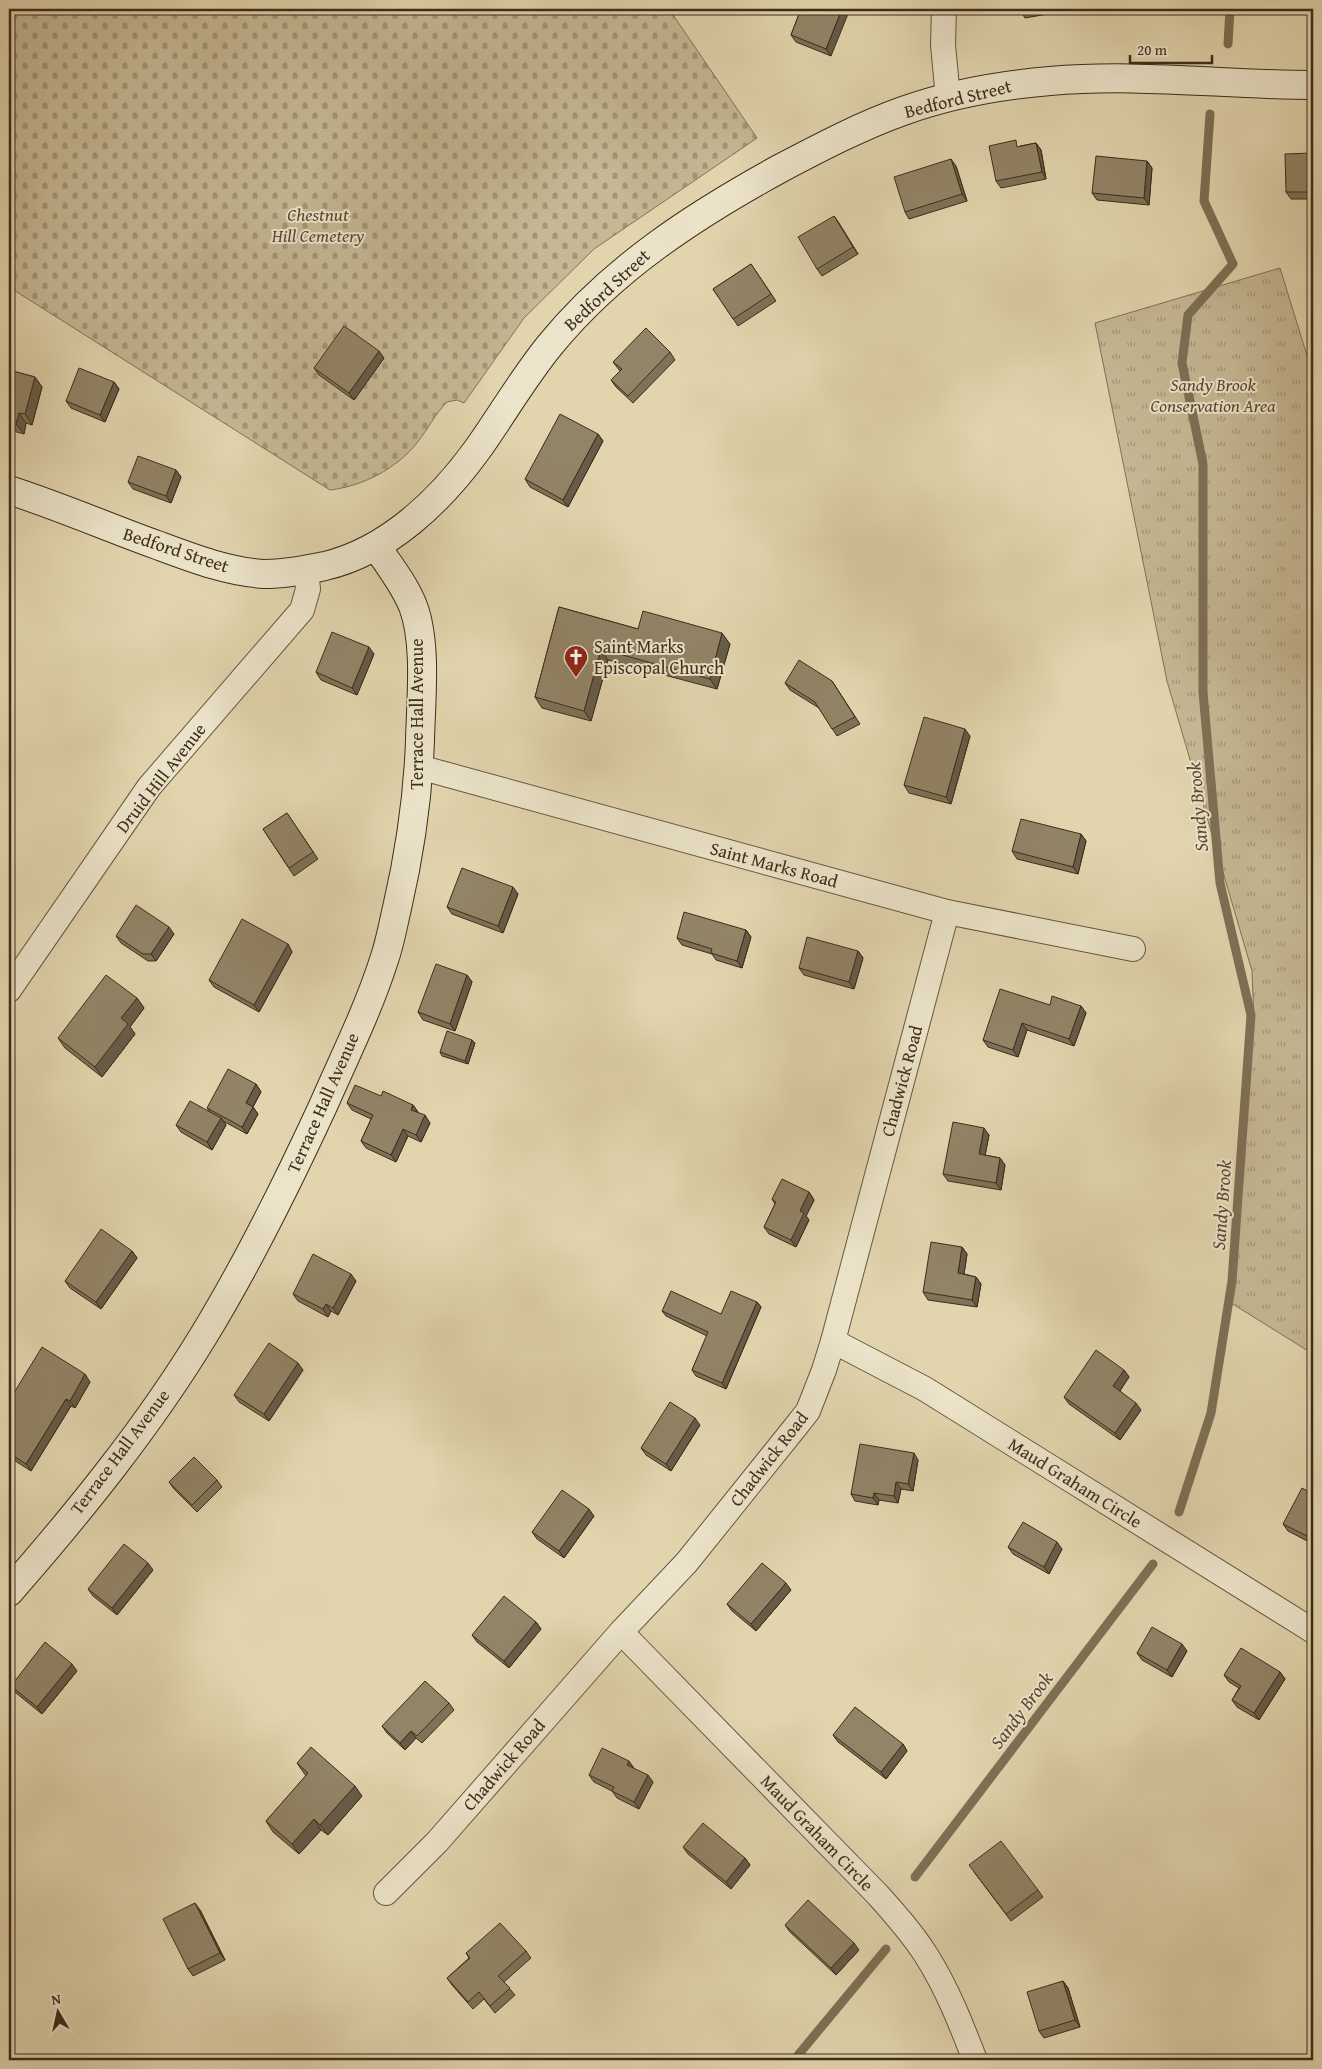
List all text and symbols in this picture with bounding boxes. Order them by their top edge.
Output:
scale bar [1130,32,1212,64]
text: 20 m [1137,39,1168,60]
street label: Bedford Street [901,72,1015,125]
park label: Chestnut Hill Cemetery [271,201,365,249]
street label: Bedford Street [557,242,656,337]
park label: Sandy Brook Conservation Area [1150,371,1276,419]
street label: Bedford Street [120,520,233,579]
place label: Saint Marks Episcopal Church [594,633,724,681]
street label: Terrace Hall Avenue [403,638,430,790]
church icon: Saint Marks Episcopal Church [563,644,589,678]
street label: Druid Hill Avenue [109,717,212,838]
water label: Sandy Brook [1179,761,1215,853]
street label: Saint Marks Road [707,834,841,895]
street label: Chadwick Road [874,1022,929,1140]
street label: Terrace Hall Avenue [279,1028,366,1177]
water label: Sandy Brook [1204,1159,1238,1251]
street label: Terrace Hall Avenue [63,1383,176,1520]
street label: Chadwick Road [723,1405,815,1512]
street label: Maud Graham Circle [1003,1430,1147,1535]
water label: Sandy Brook [983,1665,1059,1754]
street label: Chadwick Road [456,1712,552,1817]
street label: Maud Graham Circle [754,1768,880,1897]
north arrow [32,1986,82,2036]
text: N [50,1988,63,2010]

